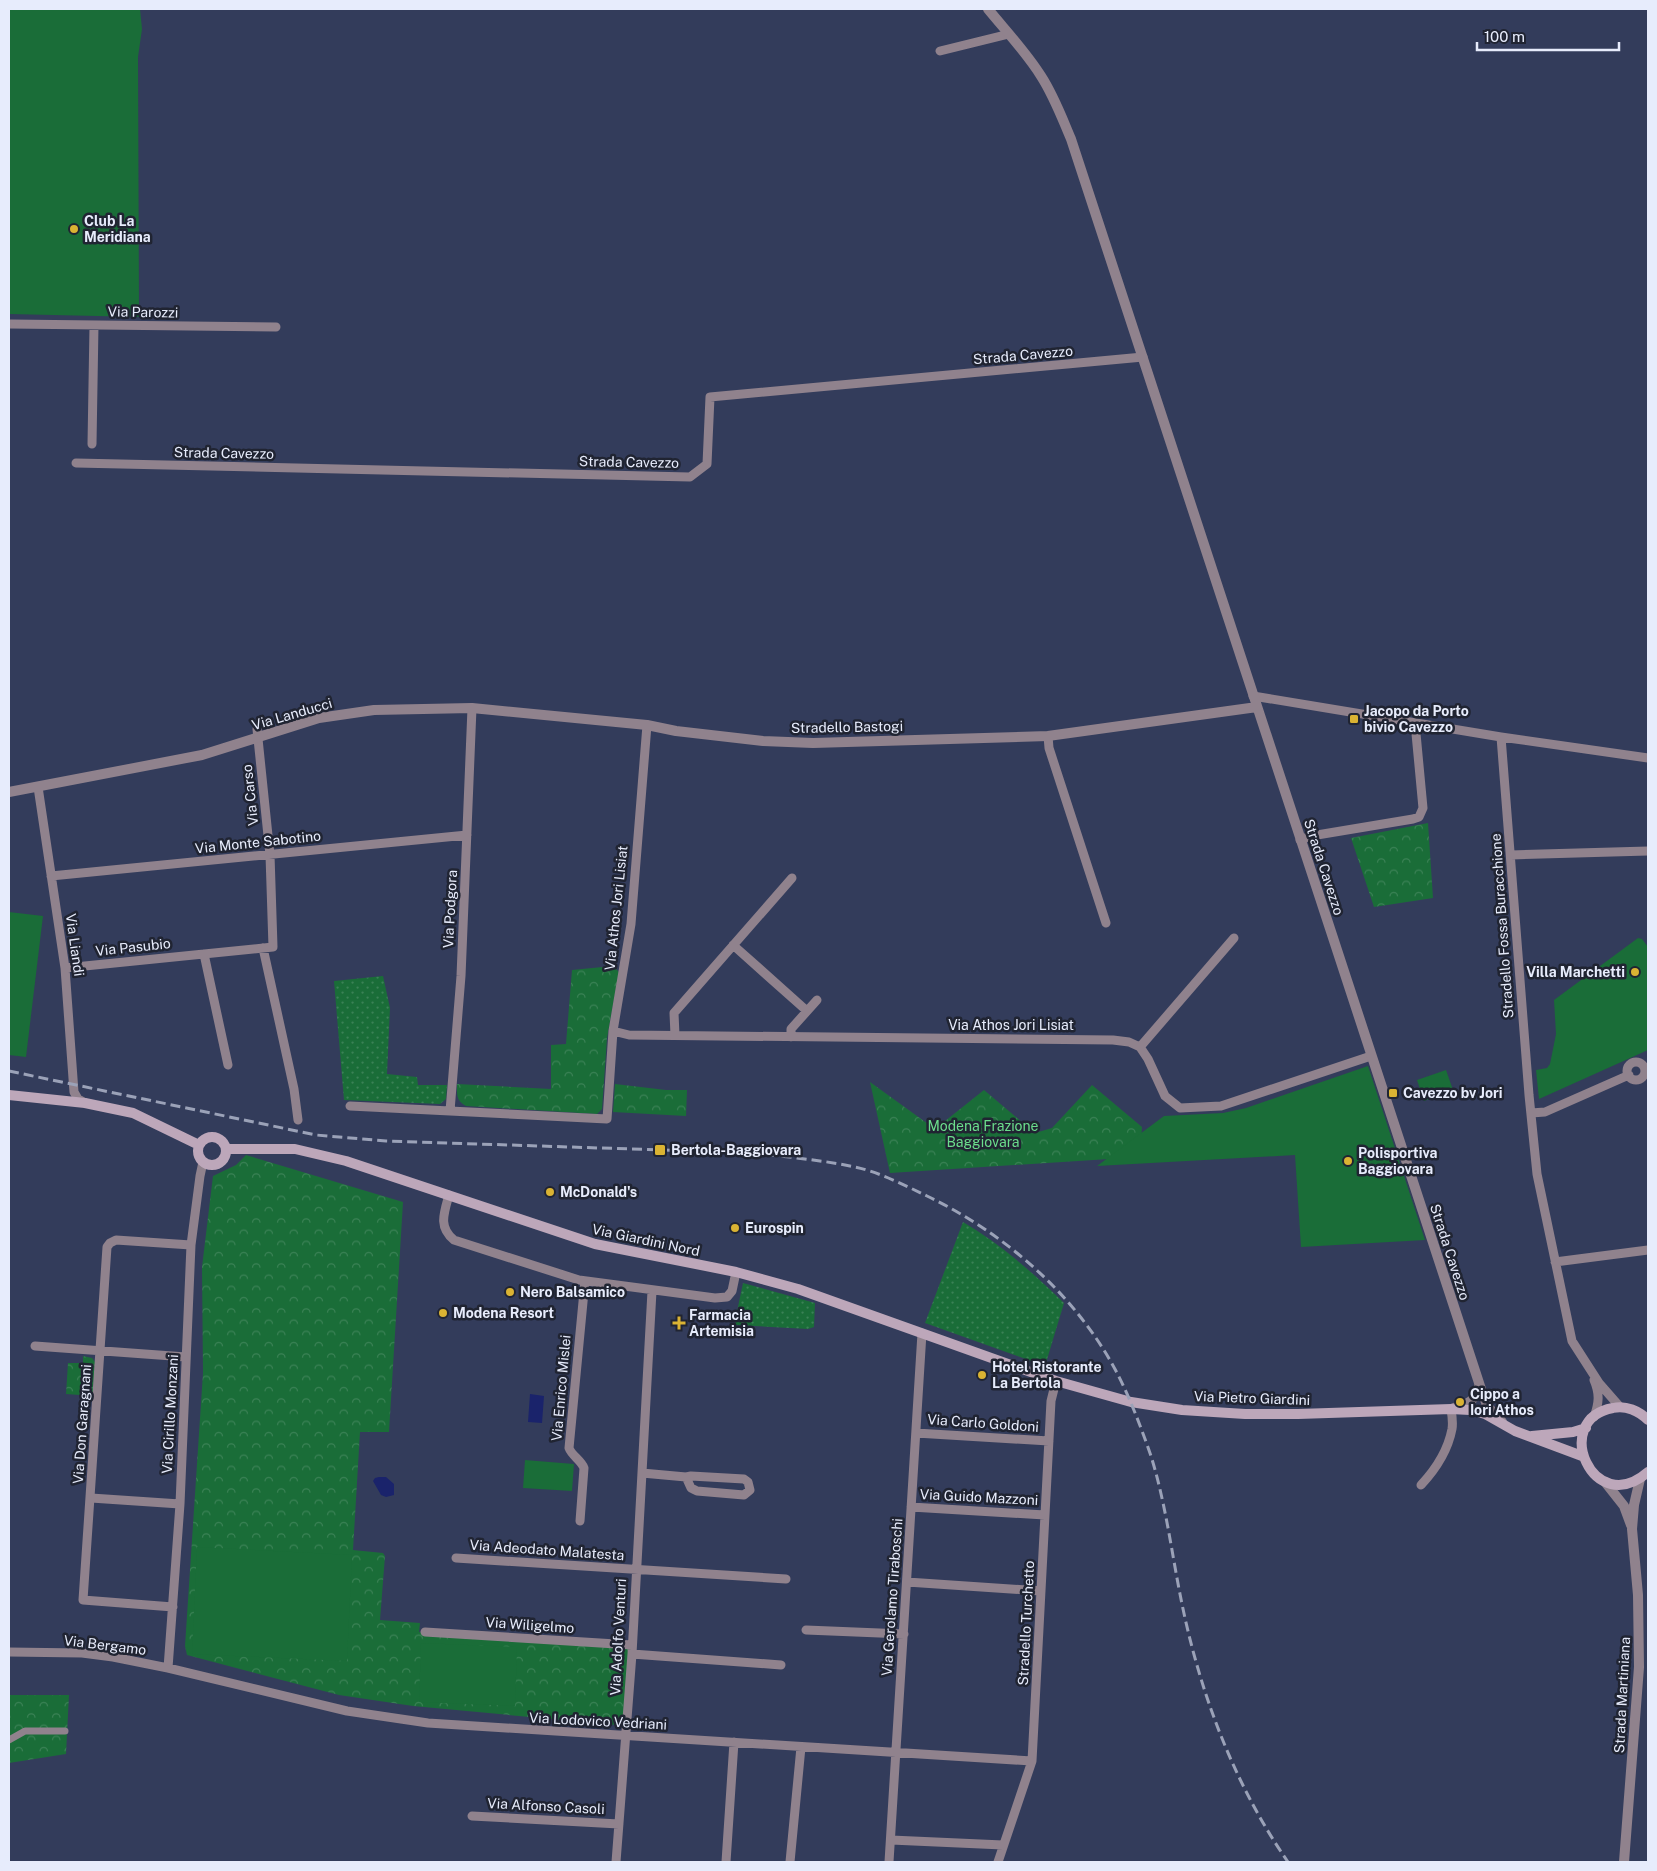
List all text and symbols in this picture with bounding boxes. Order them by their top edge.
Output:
scale bar [1477,20,1620,52]
text: 100 m [1484,28,1525,45]
place label: Club La Meridiana [84,213,151,245]
marker: Club La Meridiana [68,223,80,235]
street label: Via Parozzi [108,303,178,321]
street label: Strada Cavezzo [972,343,1074,367]
street label: Strada Cavezzo [174,444,274,462]
street label: Strada Cavezzo [579,453,679,471]
street label: Via Landucci [250,695,334,733]
place label: Jacopo da Porto bivio Cavezzo [1364,703,1469,735]
marker: Jacopo da Porto bivio Cavezzo [1348,713,1360,725]
street label: Stradello Bastogi [791,718,903,736]
street label: Via Carso [239,763,261,827]
street label: Strada Cavezzo [1301,817,1347,917]
street label: Via Monte Sabotino [194,827,322,857]
street label: Stradello Fossa Buracchione [1488,833,1516,1019]
street label: Via Athos Jori Lisiat [601,845,631,971]
street label: Via Podgora [440,869,460,949]
street label: Via Liandi [63,913,87,977]
street label: Via Pasubio [95,935,171,959]
place label: Villa Marchetti [1526,964,1625,980]
marker: Villa Marchetti [1629,966,1641,978]
street label: Via Athos Jori Lisiat [948,1017,1074,1033]
place label: Cavezzo bv Jori [1403,1085,1503,1101]
marker: Cavezzo bv Jori [1387,1087,1399,1099]
park label: Modena Frazione Baggiovara [927,1118,1039,1150]
place label: Bertola-Baggiovara [671,1142,801,1158]
marker: Bertola-Baggiovara [653,1143,667,1157]
place label: Polisportiva Baggiovara [1358,1145,1437,1177]
marker: Polisportiva Baggiovara [1342,1155,1354,1167]
place label: McDonald's [560,1184,637,1200]
marker: McDonald's [544,1186,556,1198]
street label: Strada Cavezzo [1427,1202,1473,1302]
place label: Eurospin [745,1220,804,1236]
street label: Via Giardini Nord [591,1221,701,1259]
marker: Eurospin [729,1222,741,1234]
place label: Nero Balsamico [520,1284,625,1300]
marker: Nero Balsamico [504,1286,516,1298]
place label: Modena Resort [453,1305,554,1321]
marker: Modena Resort [437,1307,449,1319]
place label: Farmacia Artemisia [689,1307,754,1339]
marker: Farmacia Artemisia [673,1317,685,1329]
street label: Via Enrico Mislei [548,1334,574,1442]
street label: Via Cirillo Monzani [159,1354,181,1474]
place label: Hotel Ristorante La Bertola [992,1359,1102,1391]
street label: Via Don Garagnani [70,1364,94,1484]
marker: Hotel Ristorante La Bertola [976,1369,988,1381]
place label: Cippo a Iori Athos [1470,1386,1534,1418]
street label: Via Pietro Giardini [1194,1388,1310,1408]
marker: Cippo a Iori Athos [1454,1396,1466,1408]
street label: Via Carlo Goldoni [927,1411,1039,1435]
street label: Via Guido Mazzoni [919,1486,1039,1508]
street label: Via Gerolamo Tiraboschi [879,1518,905,1676]
street label: Via Adeodato Malatesta [469,1537,625,1563]
street label: Stradello Turchetto [1015,1560,1037,1686]
street label: Via Adolfo Venturi [607,1578,629,1696]
street label: Via Wiligelmo [485,1614,575,1636]
street label: Via Bergamo [63,1632,147,1658]
street label: Strada Martiniana [1611,1636,1633,1754]
street label: Via Lodovico Vedriani [529,1709,667,1733]
street label: Via Alfonso Casoli [487,1795,605,1817]

